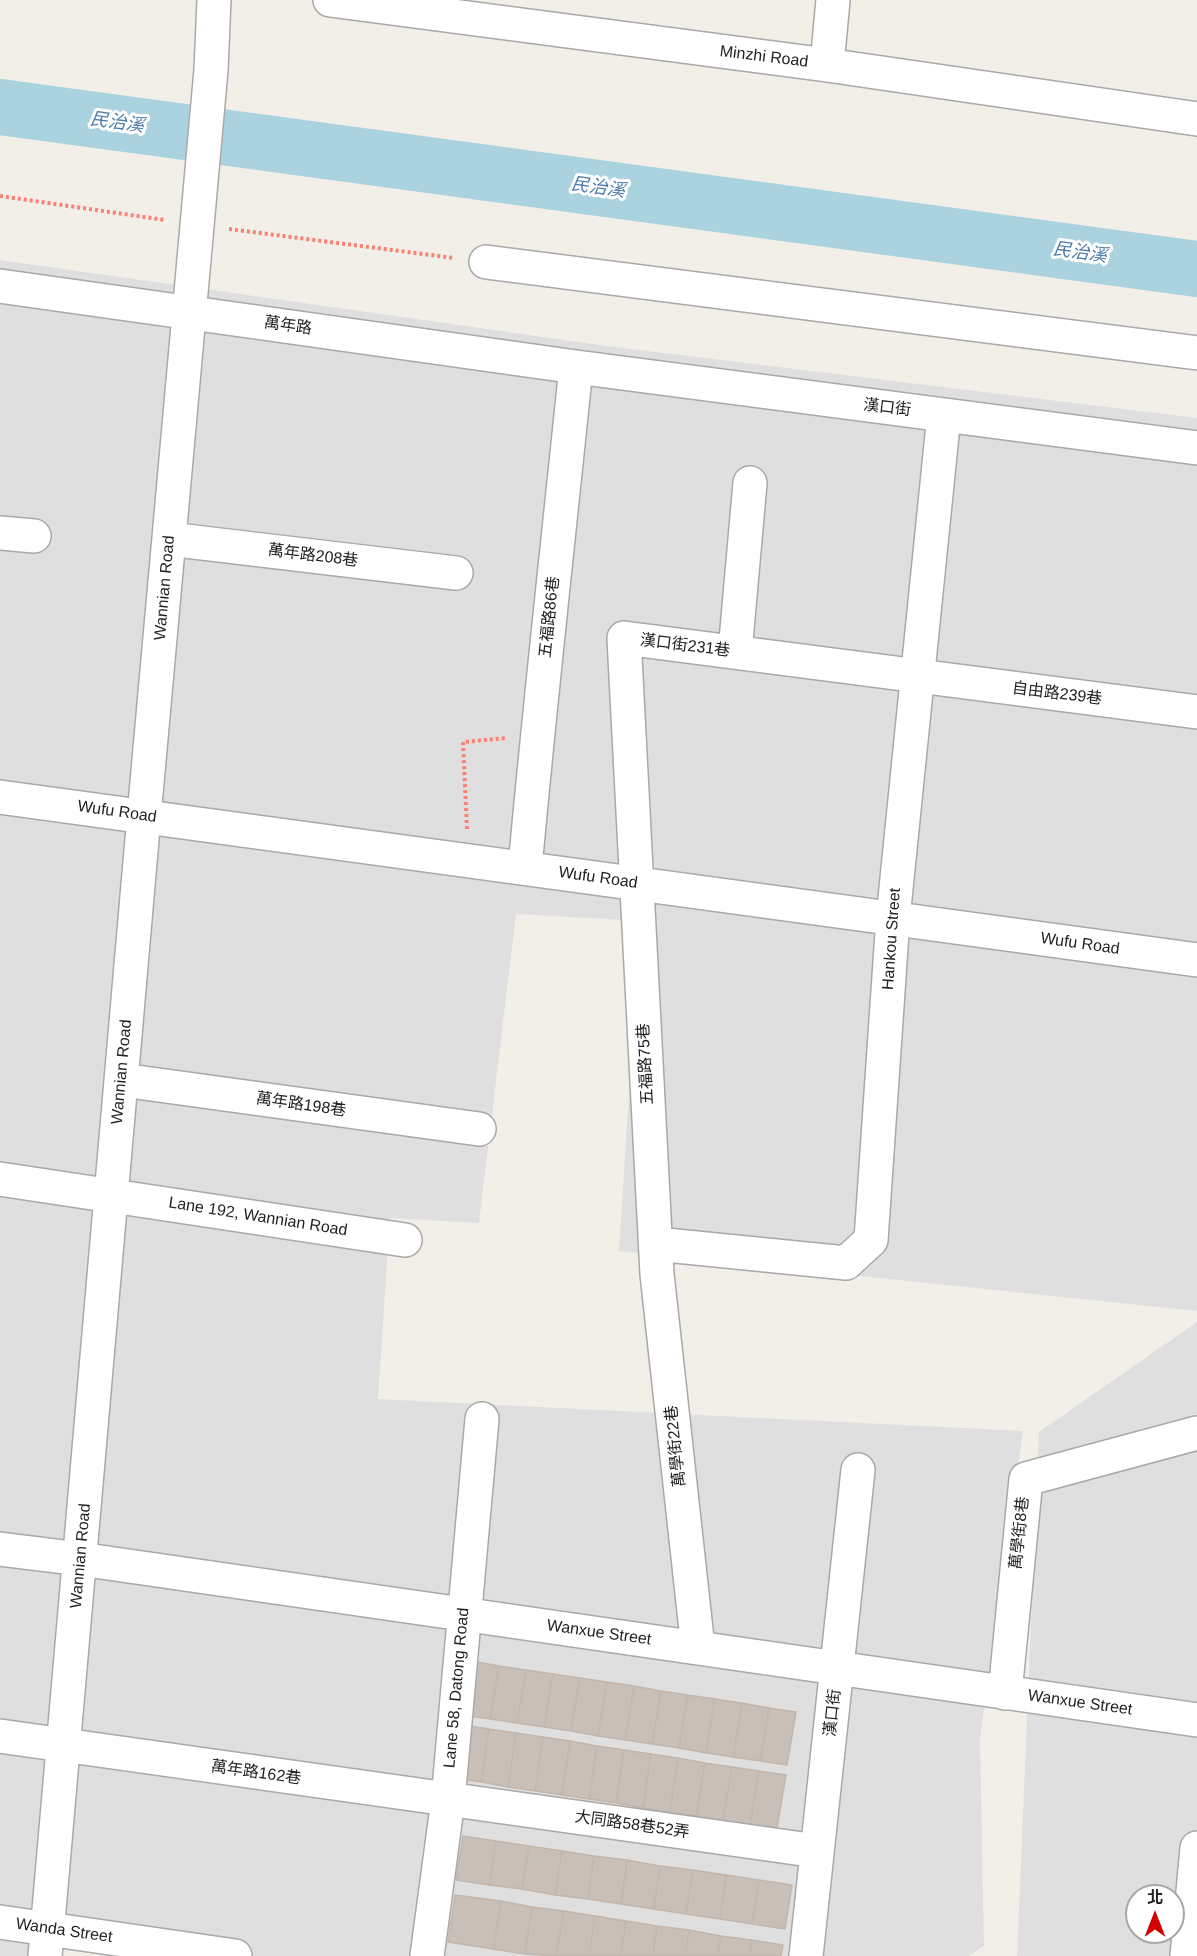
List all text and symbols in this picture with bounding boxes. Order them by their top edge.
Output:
street label: Minzhi Road [719,42,809,72]
water label: 民治溪 [89,109,145,137]
water label: 民治溪 [570,174,626,202]
water label: 民治溪 [1052,239,1108,267]
street label: 萬年路 [263,313,313,339]
street label: 漢口街 [862,396,912,420]
street label: Wannian Road [151,535,179,641]
street label: 萬年路208巷 [267,541,359,571]
street label: 五福路86巷 [536,575,564,659]
street label: 漢口街231巷 [639,631,731,661]
street label: 自由路239巷 [1011,679,1103,709]
street label: Wufu Road [76,797,158,827]
street label: Wufu Road [557,863,639,893]
street label: Hankou Street [879,887,905,991]
street label: Wufu Road [1039,929,1121,959]
street label: Wannian Road [108,1019,136,1125]
street label: 五福路75巷 [634,1023,658,1105]
street label: 萬年路198巷 [255,1089,347,1121]
street label: Lane 192, Wannian Road [167,1193,349,1241]
street label: 萬學街22巷 [662,1404,690,1488]
street label: 萬學街8巷 [1007,1496,1033,1570]
street label: Wannian Road [67,1503,95,1609]
street label: Lane 58, Datong Road [440,1607,474,1769]
street label: Wanxue Street [546,1616,652,1650]
street label: Wanxue Street [1027,1686,1133,1720]
street label: 漢口街 [821,1688,845,1738]
street label: 萬年路162巷 [210,1757,302,1789]
street label: 大同路58巷52弄 [573,1807,691,1843]
north arrow [1125,1884,1185,1944]
text: 北 [1147,1889,1163,1906]
street label: Wanda Street [15,1915,113,1947]

